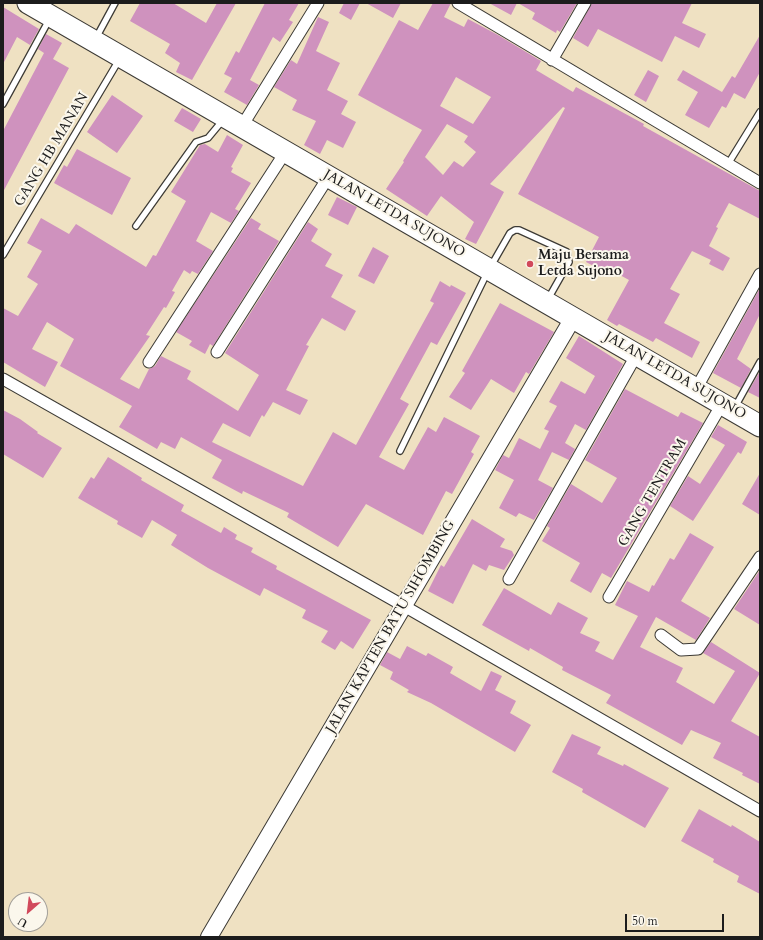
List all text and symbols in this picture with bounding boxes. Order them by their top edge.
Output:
street label: GANG HB MANAN [11,90,93,210]
street label: JALAN LETDA SUJONO [320,167,468,261]
place label: Maju Bersama Letda Sujono [538,248,629,280]
marker: Maju Bersama Letda Sujono [525,259,535,269]
street label: JALAN LETDA SUJONO [601,329,749,423]
street label: GANG TENTRAM [615,436,691,550]
street label: JALAN KAPTEN BATU SIHOMBING [323,518,459,736]
north arrow [8,892,48,932]
scale bar [627,906,726,932]
text: U [15,913,30,931]
text: 50 m [632,913,658,929]

